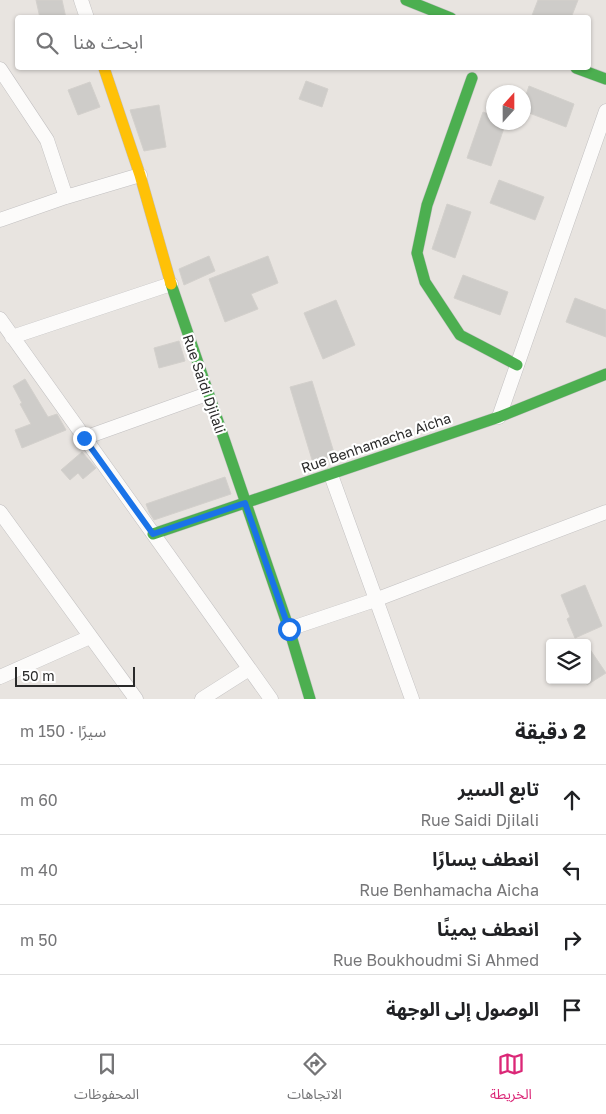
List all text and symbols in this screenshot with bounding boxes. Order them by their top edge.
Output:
search box [15,15,591,70]
icon: search [33,29,61,57]
text: ابحث هنا [73,30,143,53]
north arrow [486,85,531,130]
street label: Rue Saidi Djilali [180,332,229,436]
street label: Rue Benhamacha Aicha [299,409,453,476]
route end [73,427,96,450]
route start [278,618,301,641]
map controls [546,639,591,684]
button: layers [546,639,591,684]
scale bar [15,664,135,687]
text: 50 m [22,667,55,684]
text: 2 دقيقة [515,718,586,744]
text: سيرًا · 150 m [20,721,106,741]
text: تابع السير [458,777,539,800]
icon: ahead [558,786,586,814]
text: 60 m [20,790,58,810]
text: Rue Saidi Djilali [420,810,539,830]
text: انعطف يسارًا [432,847,539,870]
icon: left [558,856,586,884]
text: 40 m [20,860,58,880]
text: Rue Benhamacha Aicha [359,880,539,900]
text: انعطف يمينًا [437,917,539,940]
icon: right [558,926,586,954]
text: 50 m [20,930,57,950]
text: Rue Boukhoudmi Si Ahmed [333,950,539,970]
icon: arrive [558,996,586,1024]
text: الوصول إلى الوجهة [386,997,539,1020]
tab: المحفوظات [74,1050,139,1109]
tab: الاتجاهات [287,1050,342,1109]
tab: الخريطة [490,1050,532,1109]

